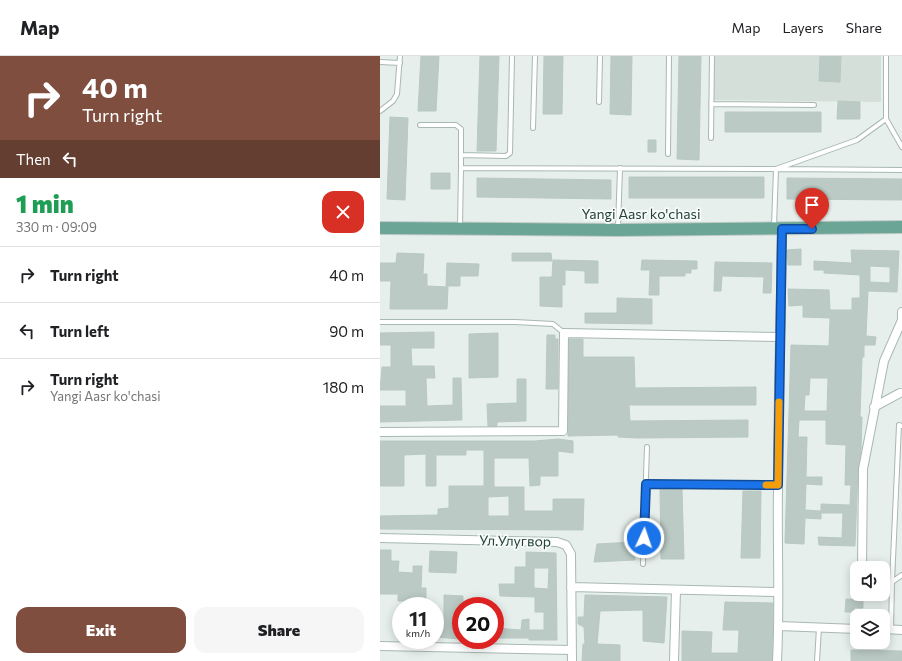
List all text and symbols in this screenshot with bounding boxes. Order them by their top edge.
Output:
text: Map [20,16,59,39]
text: Map [732,19,760,36]
text: Layers [782,19,824,36]
text: Share [846,19,882,36]
text: 40 m [82,70,148,104]
icon: right [16,72,68,124]
text: Turn right [82,104,162,126]
icon: left [59,148,81,170]
text: Then [16,150,51,168]
pin [795,188,829,229]
text: 1 min [16,189,74,218]
button: close [322,191,364,233]
icon: arrive [801,194,823,216]
street label: Yangi Aasr ko'chasi [581,205,701,222]
text: 330 m · 09:09 [16,219,97,235]
icon: right [16,264,38,286]
text: Turn right [50,266,119,284]
text: 40 m [329,266,364,284]
icon: left [16,320,38,342]
text: Turn left [50,322,109,340]
text: 90 m [329,322,364,340]
text: Turn right [50,370,119,388]
icon: right [16,376,38,398]
text: 180 m [323,378,364,396]
text: Yangi Aasr ko'chasi [50,388,161,404]
position arrow [623,517,665,559]
street label: Ул.Улугвор [479,531,551,550]
map controls [850,561,890,649]
button: sound [850,561,890,601]
speed limit sign: 20 [452,597,504,649]
text: 11 [409,606,427,630]
button: Exit [16,607,186,653]
button: Share [194,607,364,653]
button: layers [850,609,890,649]
text: km/h [406,627,430,639]

